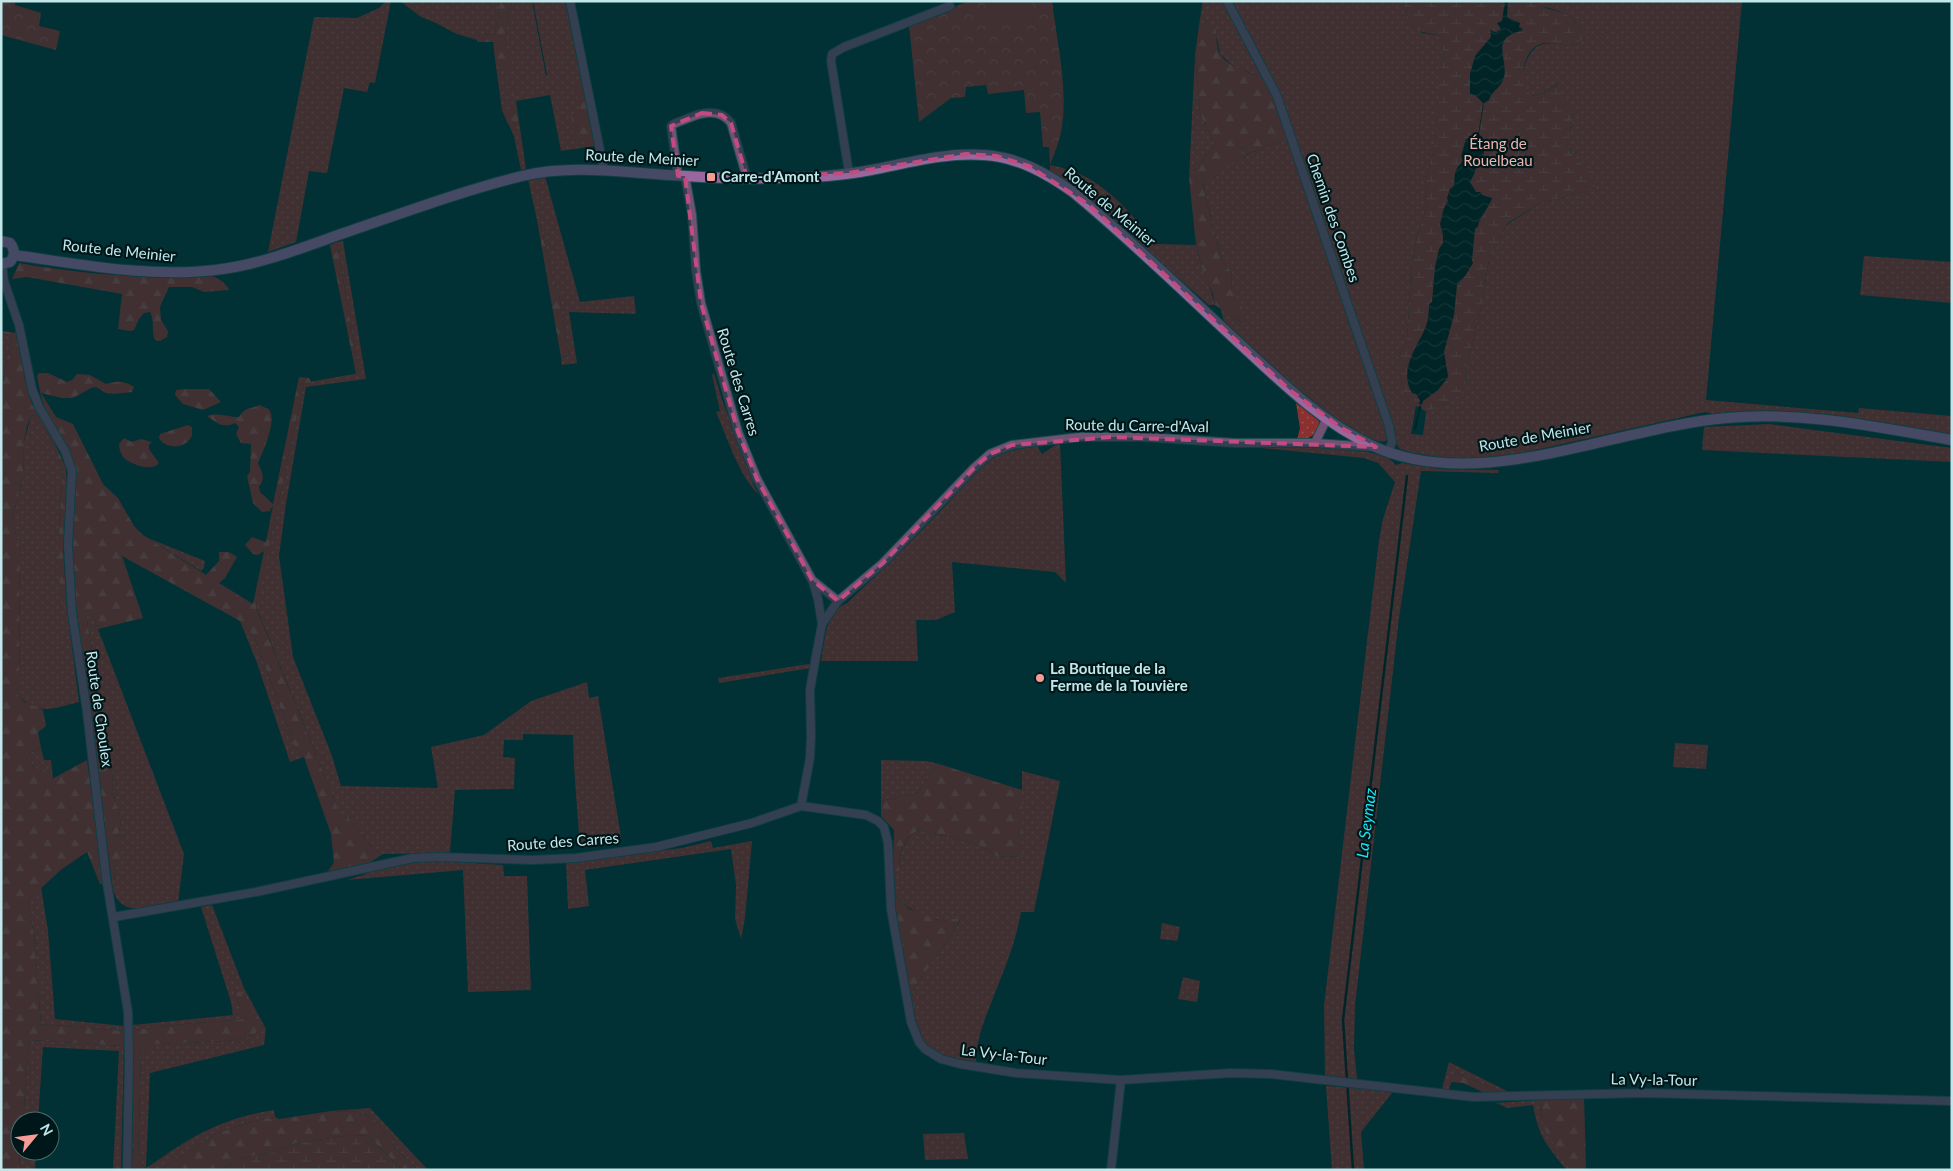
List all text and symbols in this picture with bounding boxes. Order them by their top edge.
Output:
park label: Étang de Rouelbeau [1463,134,1533,169]
street label: Route de Meinier [585,145,700,169]
street label: Chemin des Combes [1304,151,1364,284]
street label: Route de Meinier [1061,163,1160,250]
place label: Carre-d'Amont [721,167,820,185]
marker: Carre-d'Amont [705,171,717,183]
street label: Route de Meinier [62,235,177,265]
street label: Route des Carres [714,326,764,438]
street label: Route du Carre-d'Aval [1065,415,1209,435]
street label: Route de Meinier [1477,417,1593,455]
street label: Route de Choulex [83,650,117,769]
place label: La Boutique de la Ferme de la Touvière [1050,659,1188,694]
marker: La Boutique de la Ferme de la Touvière [1034,672,1046,684]
water label: La Seymaz [1352,787,1379,859]
street label: Route des Carres [506,828,619,854]
street label: La Vy-la-Tour [960,1040,1049,1068]
street label: La Vy-la-Tour [1611,1069,1698,1089]
north arrow [10,1111,60,1161]
text: N [37,1121,57,1138]

